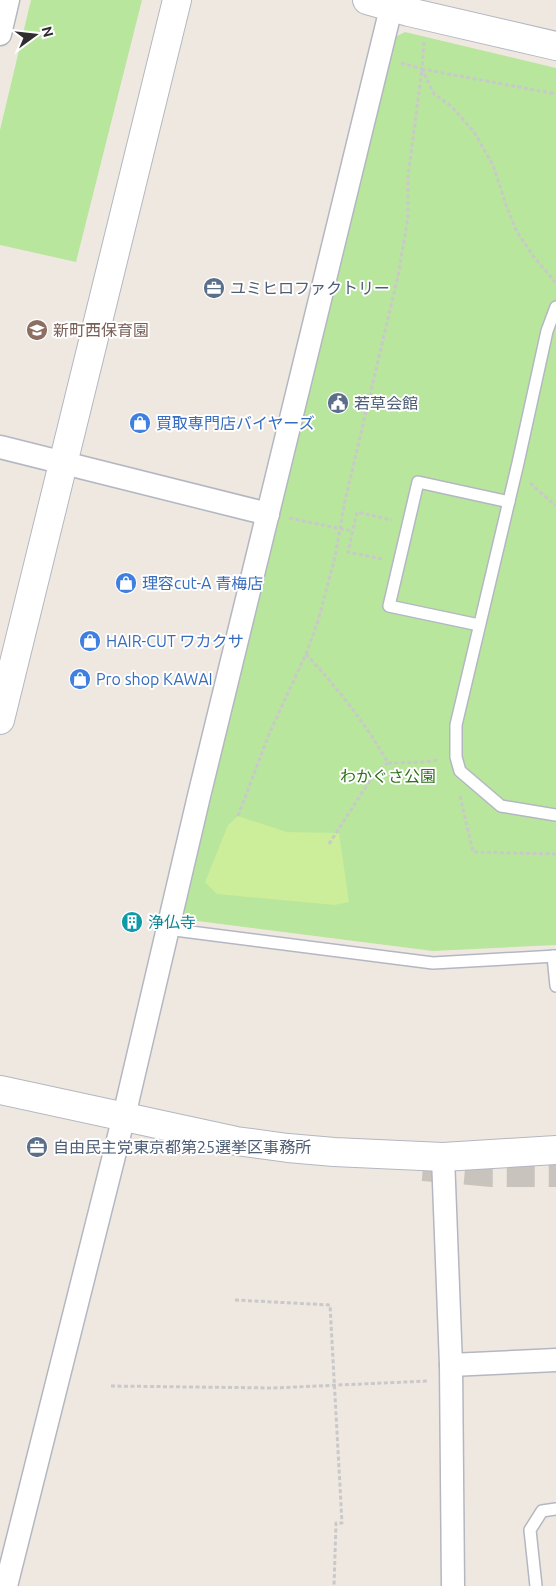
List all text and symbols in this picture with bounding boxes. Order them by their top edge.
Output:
north arrow [10,10,60,60]
text: N [38,25,57,39]
office icon: ユミヒロファクトリー [202,276,226,300]
place label: ユミヒロファクトリー [230,279,390,297]
school or university icon: 新町西保育園 [25,318,49,342]
place label: 新町西保育園 [53,321,149,339]
public building icon: 若草会館 [326,391,350,415]
place label: 若草会館 [354,394,418,412]
shop icon: 買取専門店バイヤーズ [128,411,152,435]
place label: 買取専門店バイヤーズ [156,414,315,432]
shop icon: 理容cut-A 青梅店 [114,571,138,595]
place label: 理容cut-A 青梅店 [142,574,263,592]
shop icon: HAIR-CUT ワカクサ [78,629,102,653]
place label: HAIR-CUT ワカクサ [106,632,244,650]
shop icon: Pro shop KAWAI [68,667,92,691]
place label: Pro shop KAWAI [96,670,213,688]
park label: わかぐさ公園 [340,767,436,785]
building icon: 浄仏寺 [120,910,144,934]
place label: 浄仏寺 [148,913,196,931]
office icon: 自由民主党東京都第25選挙区事務所 [25,1135,49,1159]
place label: 自由民主党東京都第25選挙区事務所 [53,1138,311,1156]

